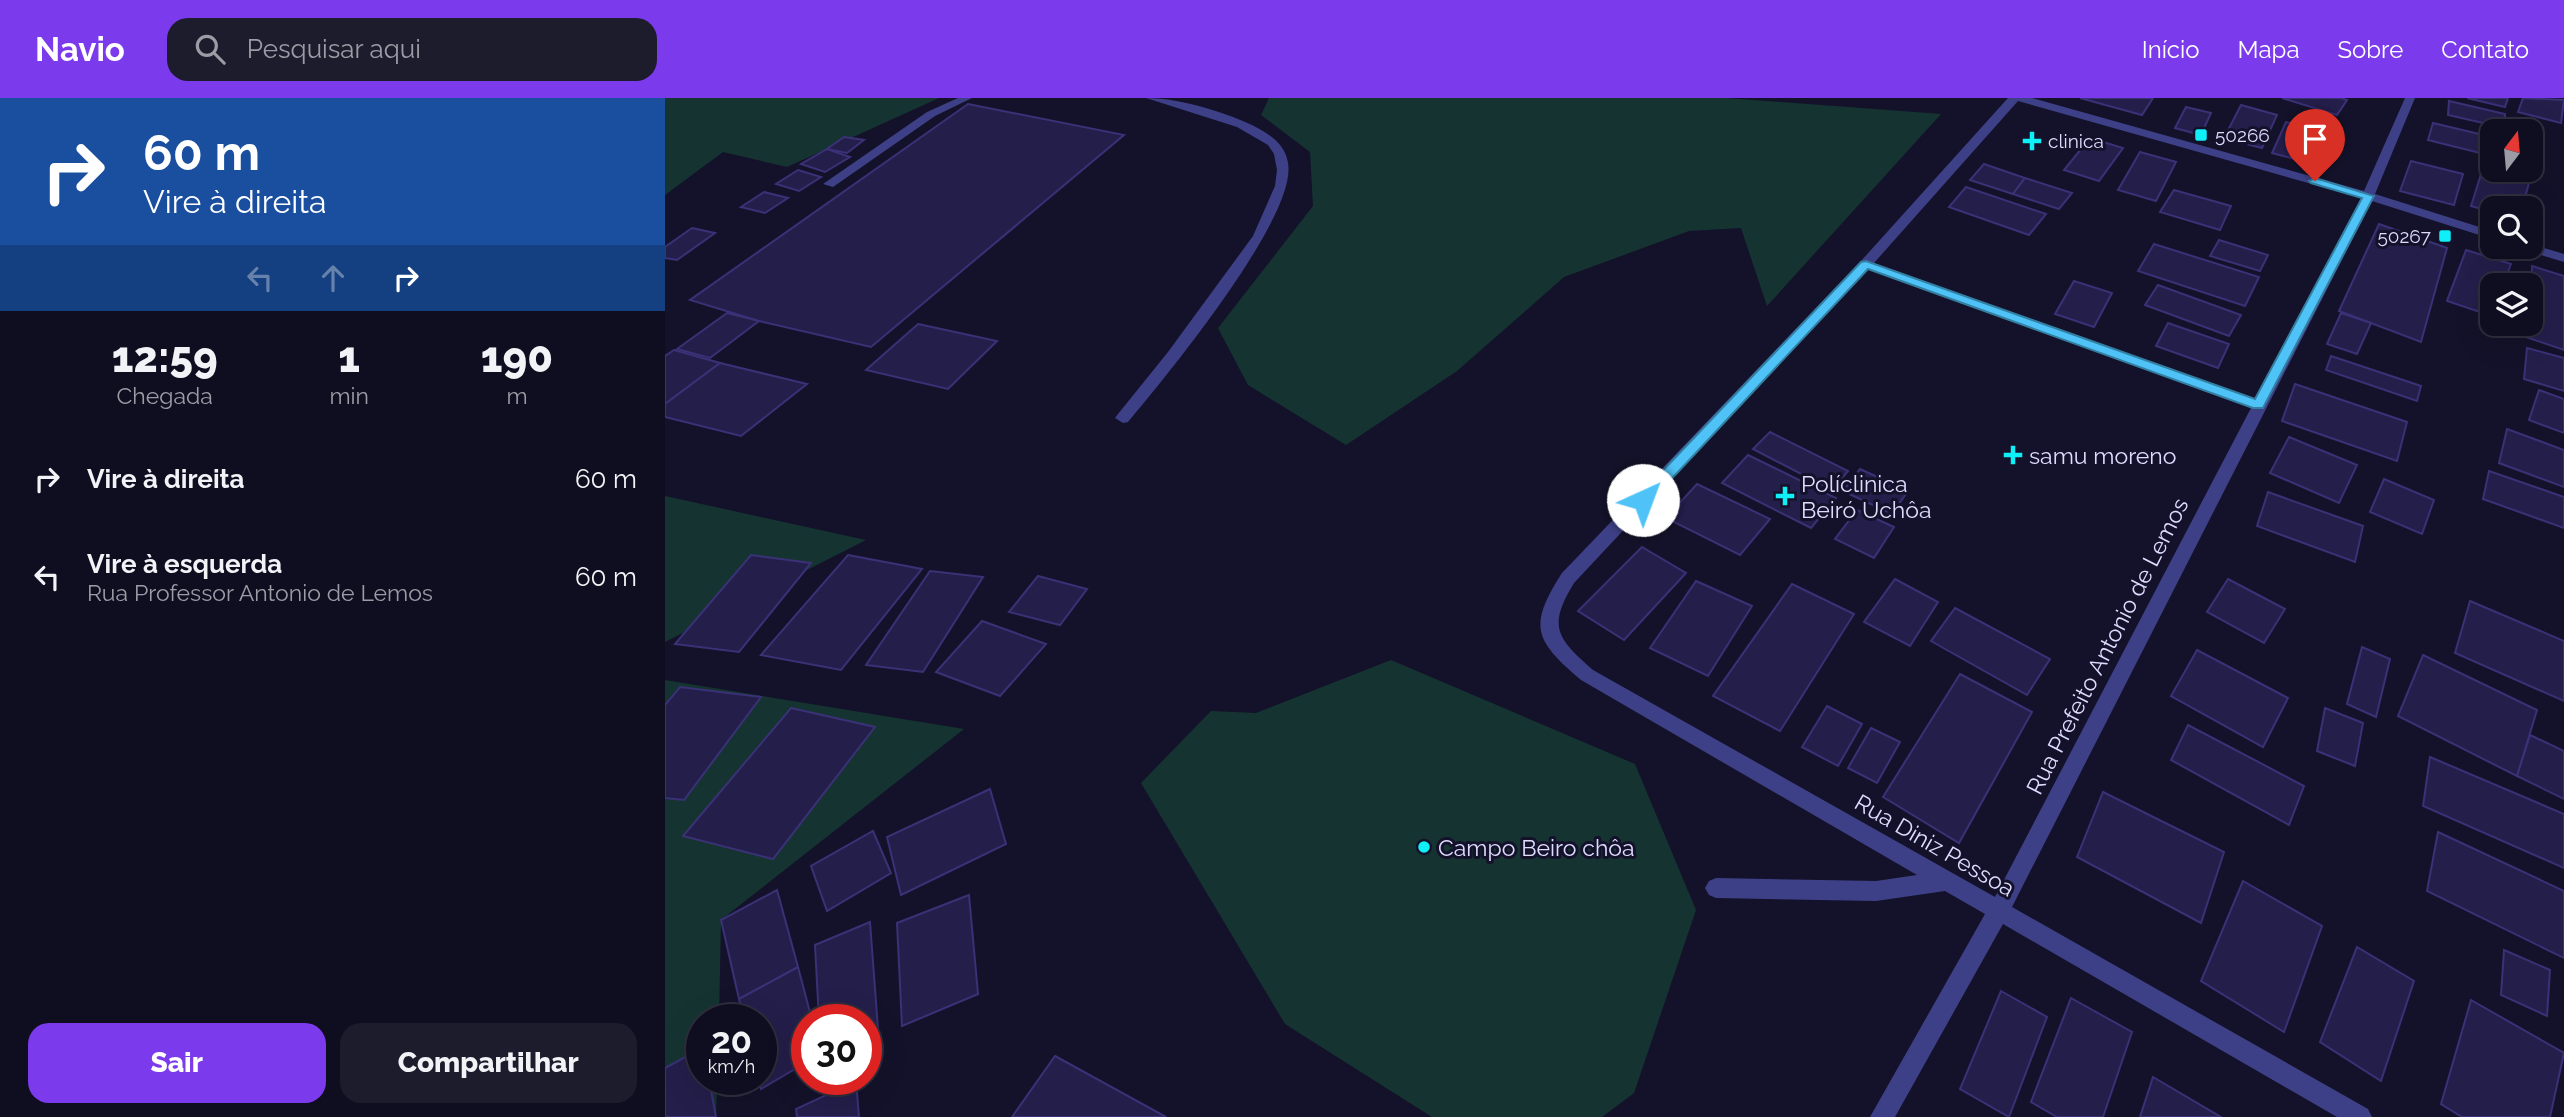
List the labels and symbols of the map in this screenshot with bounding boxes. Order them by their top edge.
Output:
pin [2285,109,2345,181]
north arrow [2480,119,2543,182]
place label: 50266 [2215,124,2270,146]
marker: 50266 [2193,127,2209,143]
place label: clinica [2048,130,2104,152]
marker: clinica [2022,131,2042,151]
place label: 50267 [2377,225,2431,247]
marker: 50267 [2437,228,2453,244]
place label: samu moreno [2029,442,2176,469]
marker: samu moreno [2003,445,2023,465]
position arrow [1606,463,1680,537]
place label: Políclinica Beiró Uchôa [1801,470,1931,523]
marker: Políclinica Beiró Uchôa [1775,486,1795,506]
street label: Rua Prefeito Antonio de Lemos [2020,493,2194,799]
street label: Rua Diniz Pessoa [1850,788,2020,902]
place label: Campo Beiro chôa [1438,834,1635,861]
marker: Campo Beiro chôa [1416,839,1432,855]
speed limit sign: 30 [791,1004,882,1095]

